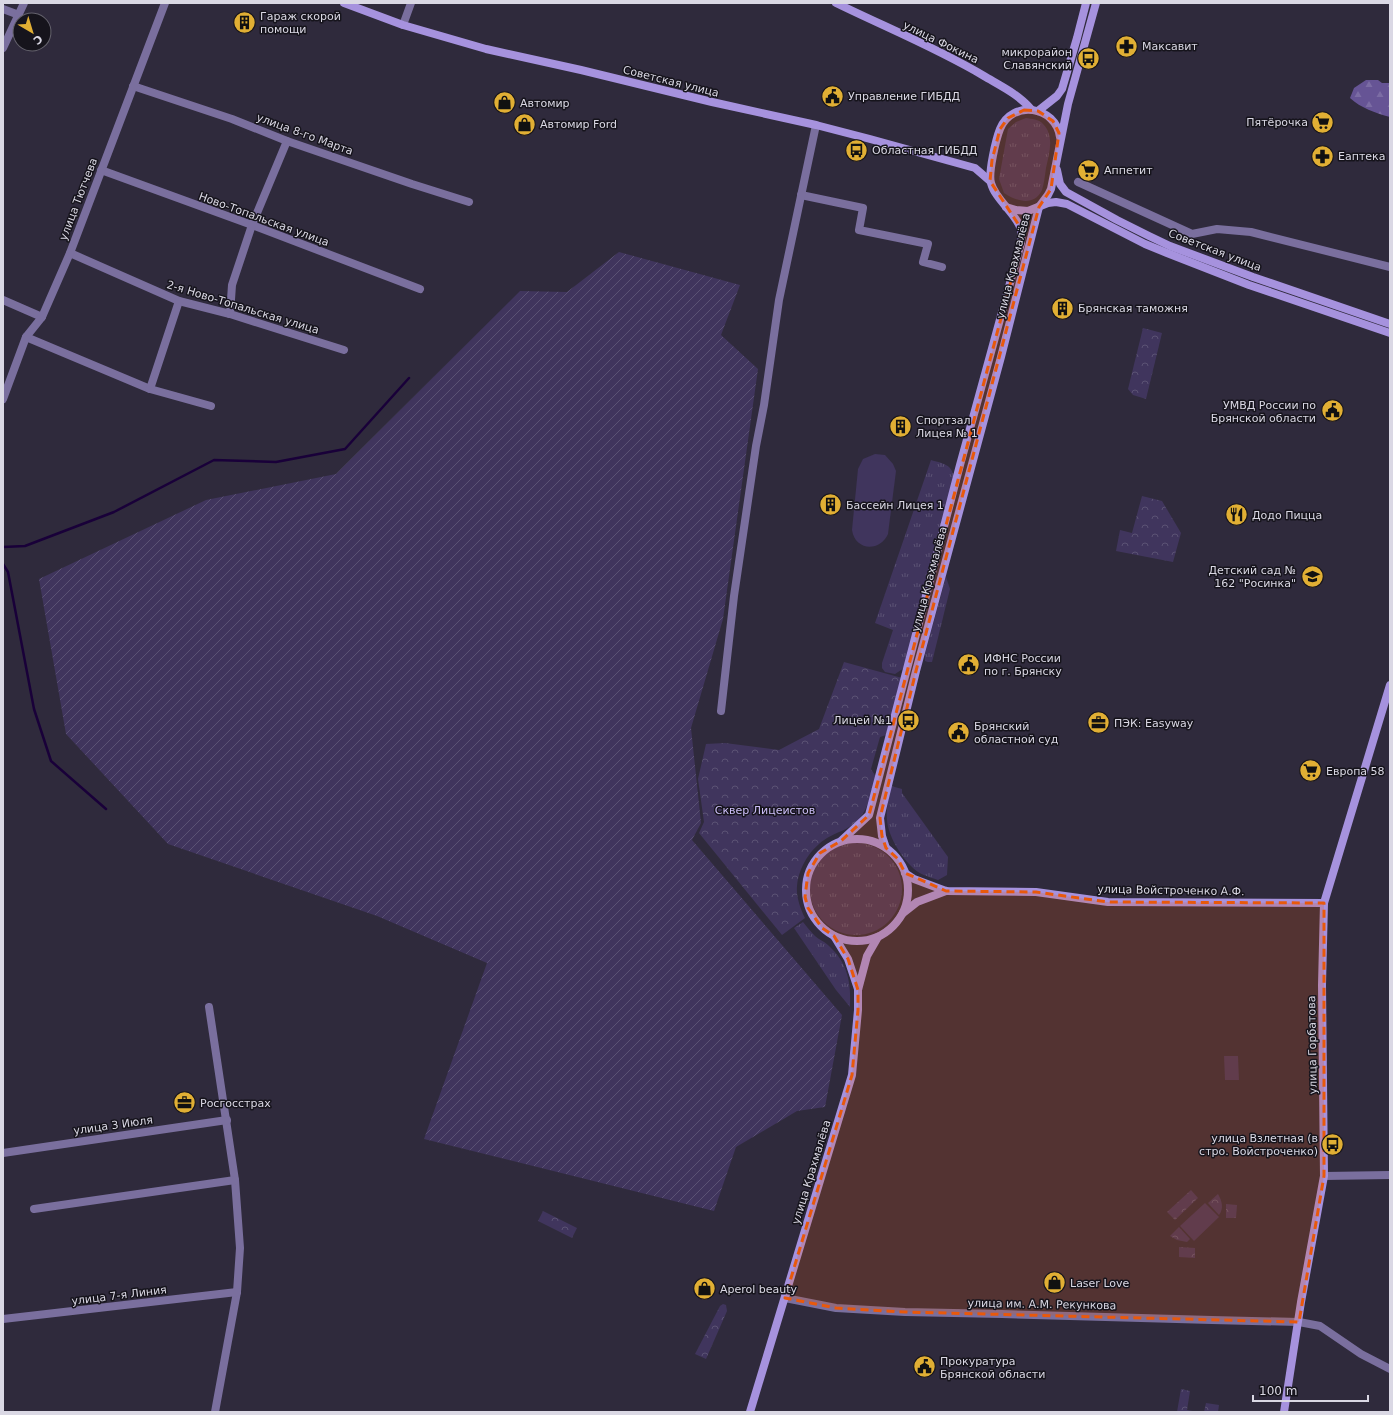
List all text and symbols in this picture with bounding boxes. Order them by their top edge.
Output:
building icon: Гараж скорой помощи [231,9,257,35]
place label: Гараж скорой помощи [260,10,341,36]
north arrow [12,12,52,52]
street label: улица Фокина [901,19,981,66]
text: С [31,32,45,47]
pharmacy icon: Максавит [1113,33,1139,59]
place label: Максавит [1142,40,1198,53]
bus stop icon: микрорайон Славянский [1075,45,1101,71]
place label: микрорайон Славянский [1001,46,1072,72]
street label: Советская улица [621,63,720,100]
public building icon: Управление ГИБДД [819,83,845,109]
shop icon: Автомир [492,90,518,116]
place label: Управление ГИБДД [848,90,961,103]
place label: Автомир [520,97,570,110]
supermarket icon: Пятёрочка [1310,109,1336,135]
street label: улица 8-го Марта [255,111,355,158]
shop icon: Автомир Ford [512,111,538,137]
place label: Пятёрочка [1246,116,1308,129]
place label: Автомир Ford [540,118,617,131]
bus stop icon: Областная ГИБДД [844,137,870,163]
pharmacy icon: Еаптека [1309,143,1335,169]
place label: Областная ГИБДД [872,144,978,157]
place label: Еаптека [1338,150,1385,163]
street label: улица Тютчева [57,156,100,242]
supermarket icon: Аппетит [1076,157,1102,183]
place label: Аппетит [1104,164,1153,177]
street label: Ново-Топальская улица [197,190,331,249]
street label: улица Крахмалёва [994,212,1033,320]
street label: Советская улица [1166,227,1263,274]
street label: 2-я Ново-Топальская улица [165,278,321,337]
building icon: Брянская таможня [1050,295,1076,321]
place label: Брянская таможня [1078,302,1188,315]
public building icon: УМВД России по Брянской области [1319,398,1345,424]
place label: УМВД России по Брянской области [1211,399,1316,425]
building icon: Спортзал Лицея № 1 [887,413,913,439]
place label: Спортзал Лицея № 1 [916,414,978,440]
building icon: Бассейн Лицея 1 [817,492,843,518]
place label: Бассейн Лицея 1 [846,499,944,512]
restaurant icon: Додо Пицца [1223,502,1249,528]
place label: Додо Пицца [1252,509,1322,522]
street label: улица Крахмалёва [909,525,950,633]
school or university icon: Детский сад № 162 "Росинка" [1299,563,1325,589]
place label: Детский сад № 162 "Росинка" [1208,564,1296,590]
public building icon: ИФНС России по г. Брянску [955,651,981,677]
place label: ИФНС России по г. Брянску [984,652,1062,678]
bus stop icon: Лицей №1 [895,707,921,733]
office icon: ПЭК: Easyway [1085,710,1111,736]
place label: Лицей №1 [833,714,892,727]
place label: ПЭК: Easyway [1114,717,1194,730]
public building icon: Брянский областной суд [946,719,972,745]
place label: Брянский областной суд [974,720,1059,746]
supermarket icon: Европа 58 [1297,758,1323,784]
place label: Европа 58 [1326,765,1385,778]
park label: Сквер Лицеистов [715,804,815,817]
street label: улица Войстроченко А.Ф. [1097,883,1245,898]
street label: улица Горбатова [1305,996,1320,1094]
office icon: Росгосстрах [172,1090,198,1116]
place label: Росгосстрах [200,1097,271,1110]
street label: улица 3 Июля [73,1113,154,1138]
street label: улица Крахмалёва [789,1118,834,1226]
bus stop icon: улица Взлетная (в стро. Войстроченко) [1320,1131,1346,1157]
place label: улица Взлетная (в стро. Войстроченко) [1199,1132,1318,1158]
shop icon: Laser Love [1042,1270,1068,1296]
shop icon: Aperol beauty [692,1276,718,1302]
place label: Laser Love [1070,1277,1130,1290]
street label: улица 7-я Линия [71,1283,167,1308]
place label: Aperol beauty [720,1283,798,1296]
street label: улица им. А.М. Рекункова [968,1297,1116,1312]
public building icon: Прокуратура Брянской области [911,1354,937,1380]
place label: Прокуратура Брянской области [940,1355,1045,1381]
scale bar [1253,1377,1368,1403]
text: 100 m [1259,1384,1297,1398]

